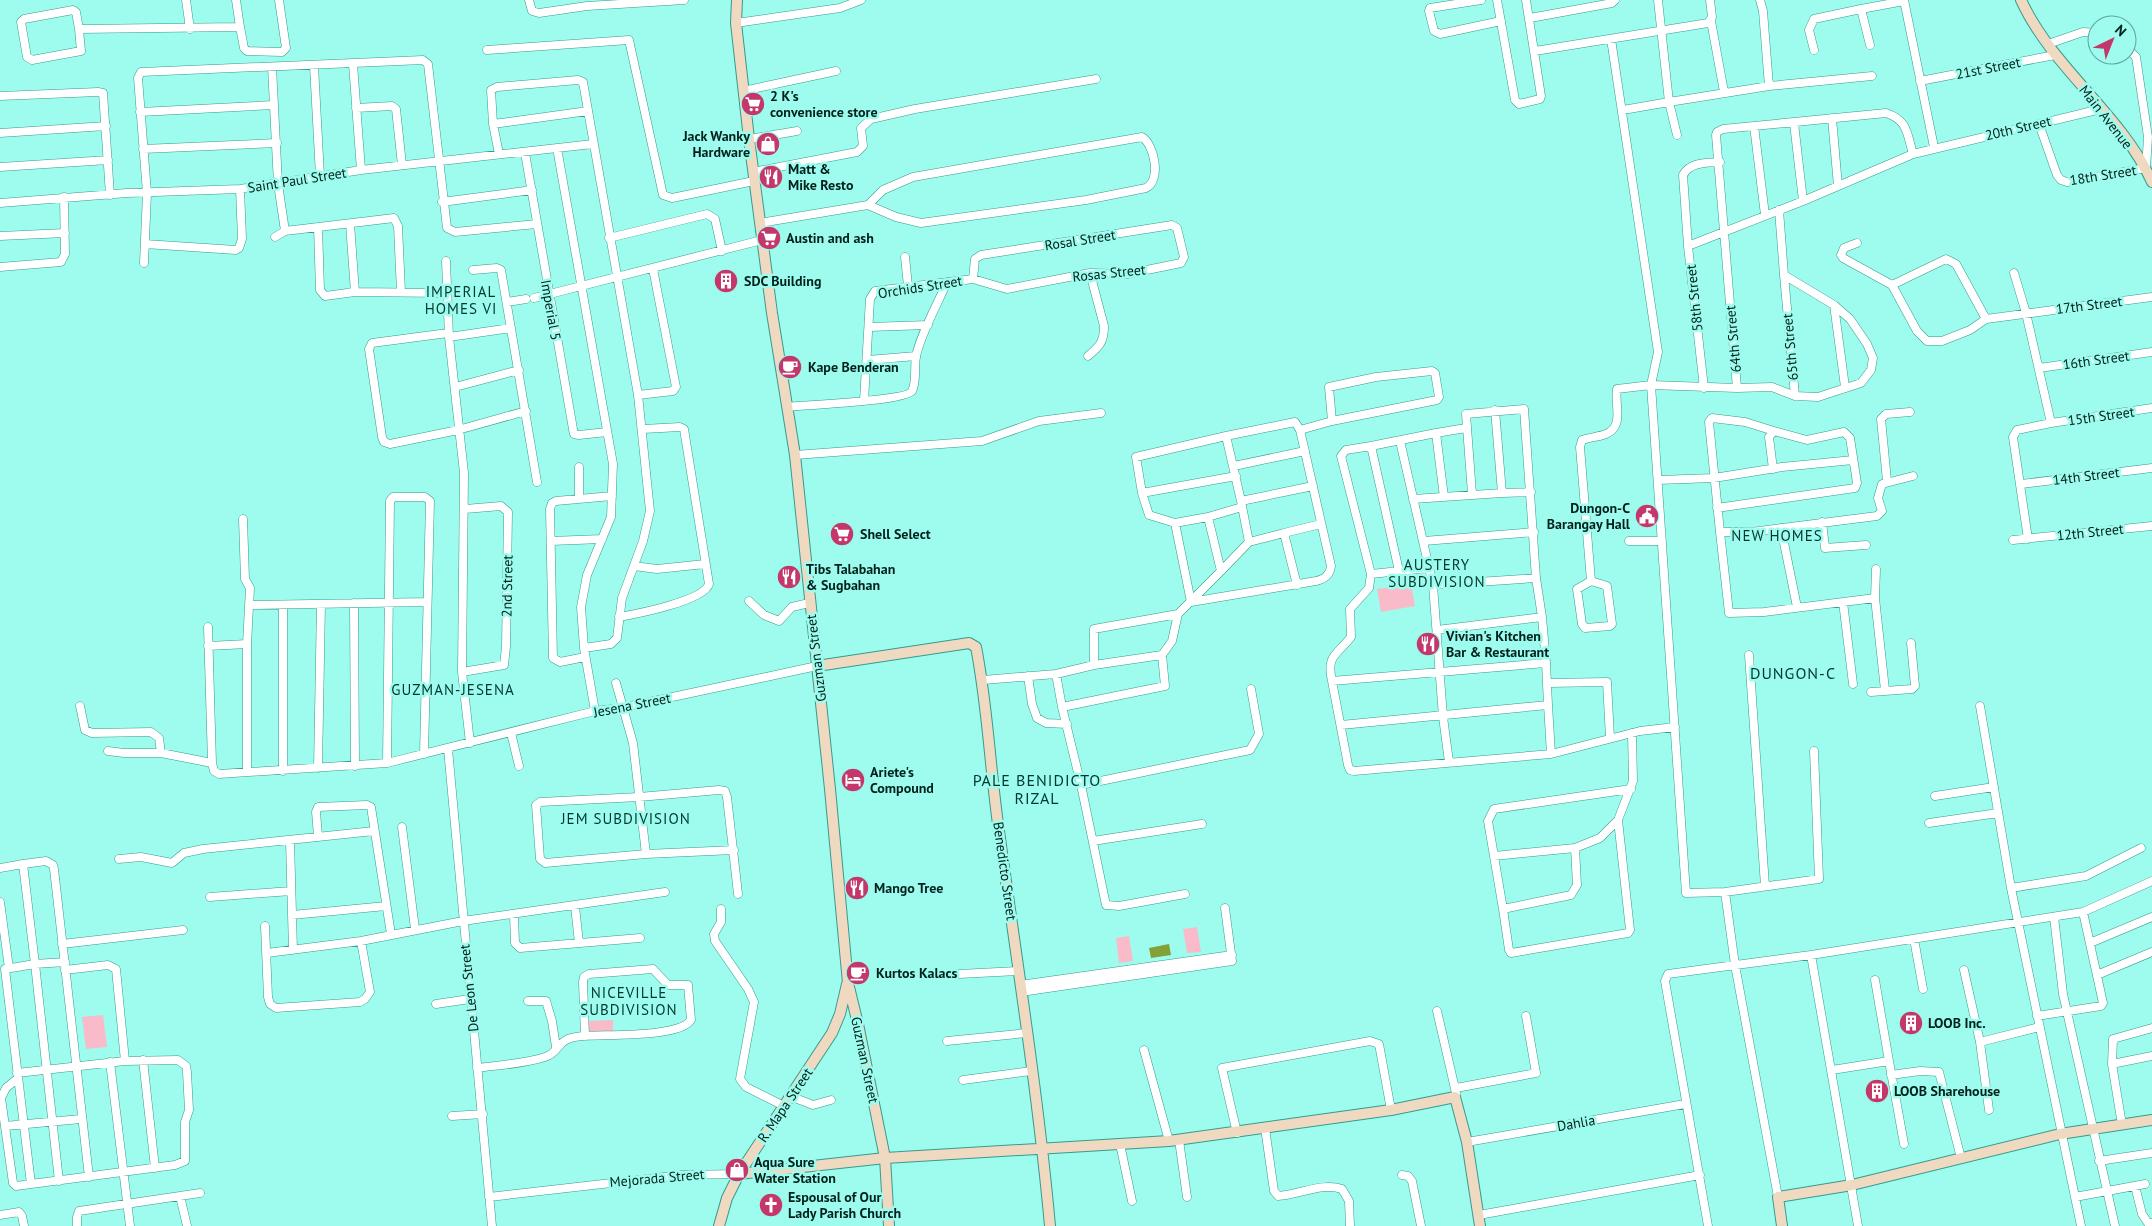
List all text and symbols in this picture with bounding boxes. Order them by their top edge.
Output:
north arrow [2087,15,2137,65]
text: N [2111,21,2130,40]
street label: 21st Street [1954,53,2022,83]
street label: Main Avenue [2075,81,2137,153]
place label: 2 K's convenience store [770,87,878,121]
supermarket icon: 2 K's convenience store [740,91,766,117]
street label: 20th Street [1983,112,2053,144]
place label: Jack Wanky Hardware [682,127,750,161]
shop icon: Jack Wanky Hardware [755,131,781,157]
place label: Matt & Mike Resto [788,160,854,194]
street label: 18th Street [2068,161,2138,189]
street label: Saint Paul Street [246,163,348,197]
restaurant icon: Matt & Mike Resto [758,164,784,190]
supermarket icon: Austin and ash [756,225,782,251]
street label: Rosal Street [1043,225,1117,254]
place label: Austin and ash [786,229,874,247]
street label: Rosas Street [1072,260,1147,286]
street label: 58th Street [1682,263,1706,332]
building icon: SDC Building [713,268,739,294]
street label: Orchids Street [877,271,964,303]
place label: SDC Building [744,272,821,290]
street label: Imperial 5 [537,278,565,342]
district label: IMPERIAL HOMES VI [425,282,497,318]
street label: 17th Street [2055,292,2124,318]
street label: 64th Street [1721,305,1745,373]
street label: 65th Street [1778,313,1802,381]
street label: 16th Street [2061,346,2131,374]
cafe icon: Kape Benderan [777,354,803,380]
place label: Kape Benderan [808,358,899,376]
street label: 15th Street [2066,402,2136,430]
street label: 14th Street [2052,463,2121,489]
place label: Dungon-C Barangay Hall [1547,499,1631,533]
public building icon: Dungon-C Barangay Hall [1634,503,1660,529]
street label: 12th Street [2056,520,2125,544]
supermarket icon: Shell Select [829,521,855,547]
place label: Shell Select [860,525,931,543]
district label: NEW HOMES [1731,526,1823,545]
street label: 2nd Street [497,554,517,617]
district label: AUSTERY SUBDIVISION [1388,555,1486,591]
place label: Tibs Talabahan & Sugbahan [806,560,895,594]
restaurant icon: Tibs Talabahan & Sugbahan [776,564,802,590]
street label: Guzman Street [802,613,830,703]
place label: Vivian's Kitchen Bar & Restaurant [1445,627,1549,661]
restaurant icon: Vivian's Kitchen Bar & Restaurant [1415,631,1441,657]
district label: DUNGON-C [1750,663,1836,683]
district label: GUZMAN-JESENA [391,680,515,699]
street label: Jesena Street [591,689,672,721]
place label: Ariete's Compound [870,763,934,797]
hotel icon: Ariete's Compound [840,767,866,793]
district label: PALE BENIDICTO RIZAL [973,770,1101,808]
district label: JEM SUBDIVISION [560,809,691,828]
street label: Benedicto Street [989,821,1021,922]
restaurant icon: Mango Tree [844,875,870,901]
place label: Mango Tree [874,879,943,897]
street label: De Leon Street [455,943,483,1033]
cafe icon: Kurtos Kalacs [845,960,871,986]
place label: Kurtos Kalacs [876,964,958,982]
district label: NICEVILLE SUBDIVISION [580,983,678,1019]
building icon: LOOB Inc. [1898,1010,1924,1036]
place label: LOOB Inc. [1928,1014,1986,1032]
street label: Guzman Street [847,1015,883,1105]
street label: R. Mapa Street [753,1064,817,1146]
building icon: LOOB Sharehouse [1864,1078,1890,1104]
place label: LOOB Sharehouse [1894,1082,2000,1100]
street label: Dahlia [1555,1111,1597,1135]
place label: Aqua Sure Water Station [754,1153,836,1187]
shop icon: Aqua Sure Water Station [724,1157,750,1183]
street label: Mejorada Street [609,1165,705,1191]
place label: Espousal of Our Lady Parish Church [788,1188,901,1222]
church icon: Espousal of Our Lady Parish Church [758,1192,784,1218]

